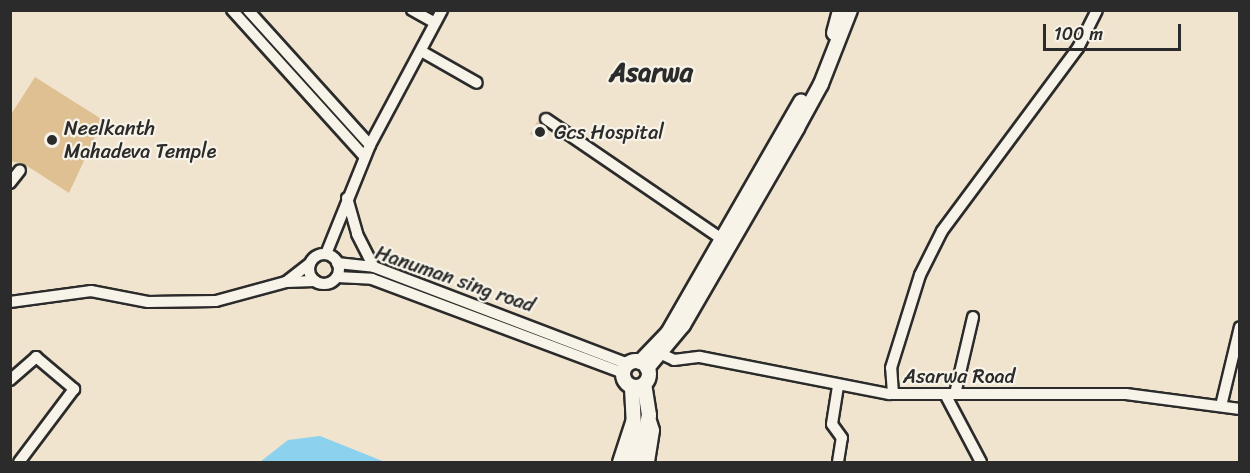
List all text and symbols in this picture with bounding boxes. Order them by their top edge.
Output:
scale bar [1046,12,1184,50]
text: 100 m [1054,18,1103,50]
district label: Asarwa [609,57,693,89]
place label: Neelkanth Mahadeva Temple [64,116,217,163]
place label: Gcs Hospital [554,120,664,144]
marker: Gcs Hospital [531,123,549,141]
marker: Neelkanth Mahadeva Temple [45,133,59,147]
street label: Hanuman sing road [372,240,538,318]
street label: Asarwa Road [903,364,1015,388]

